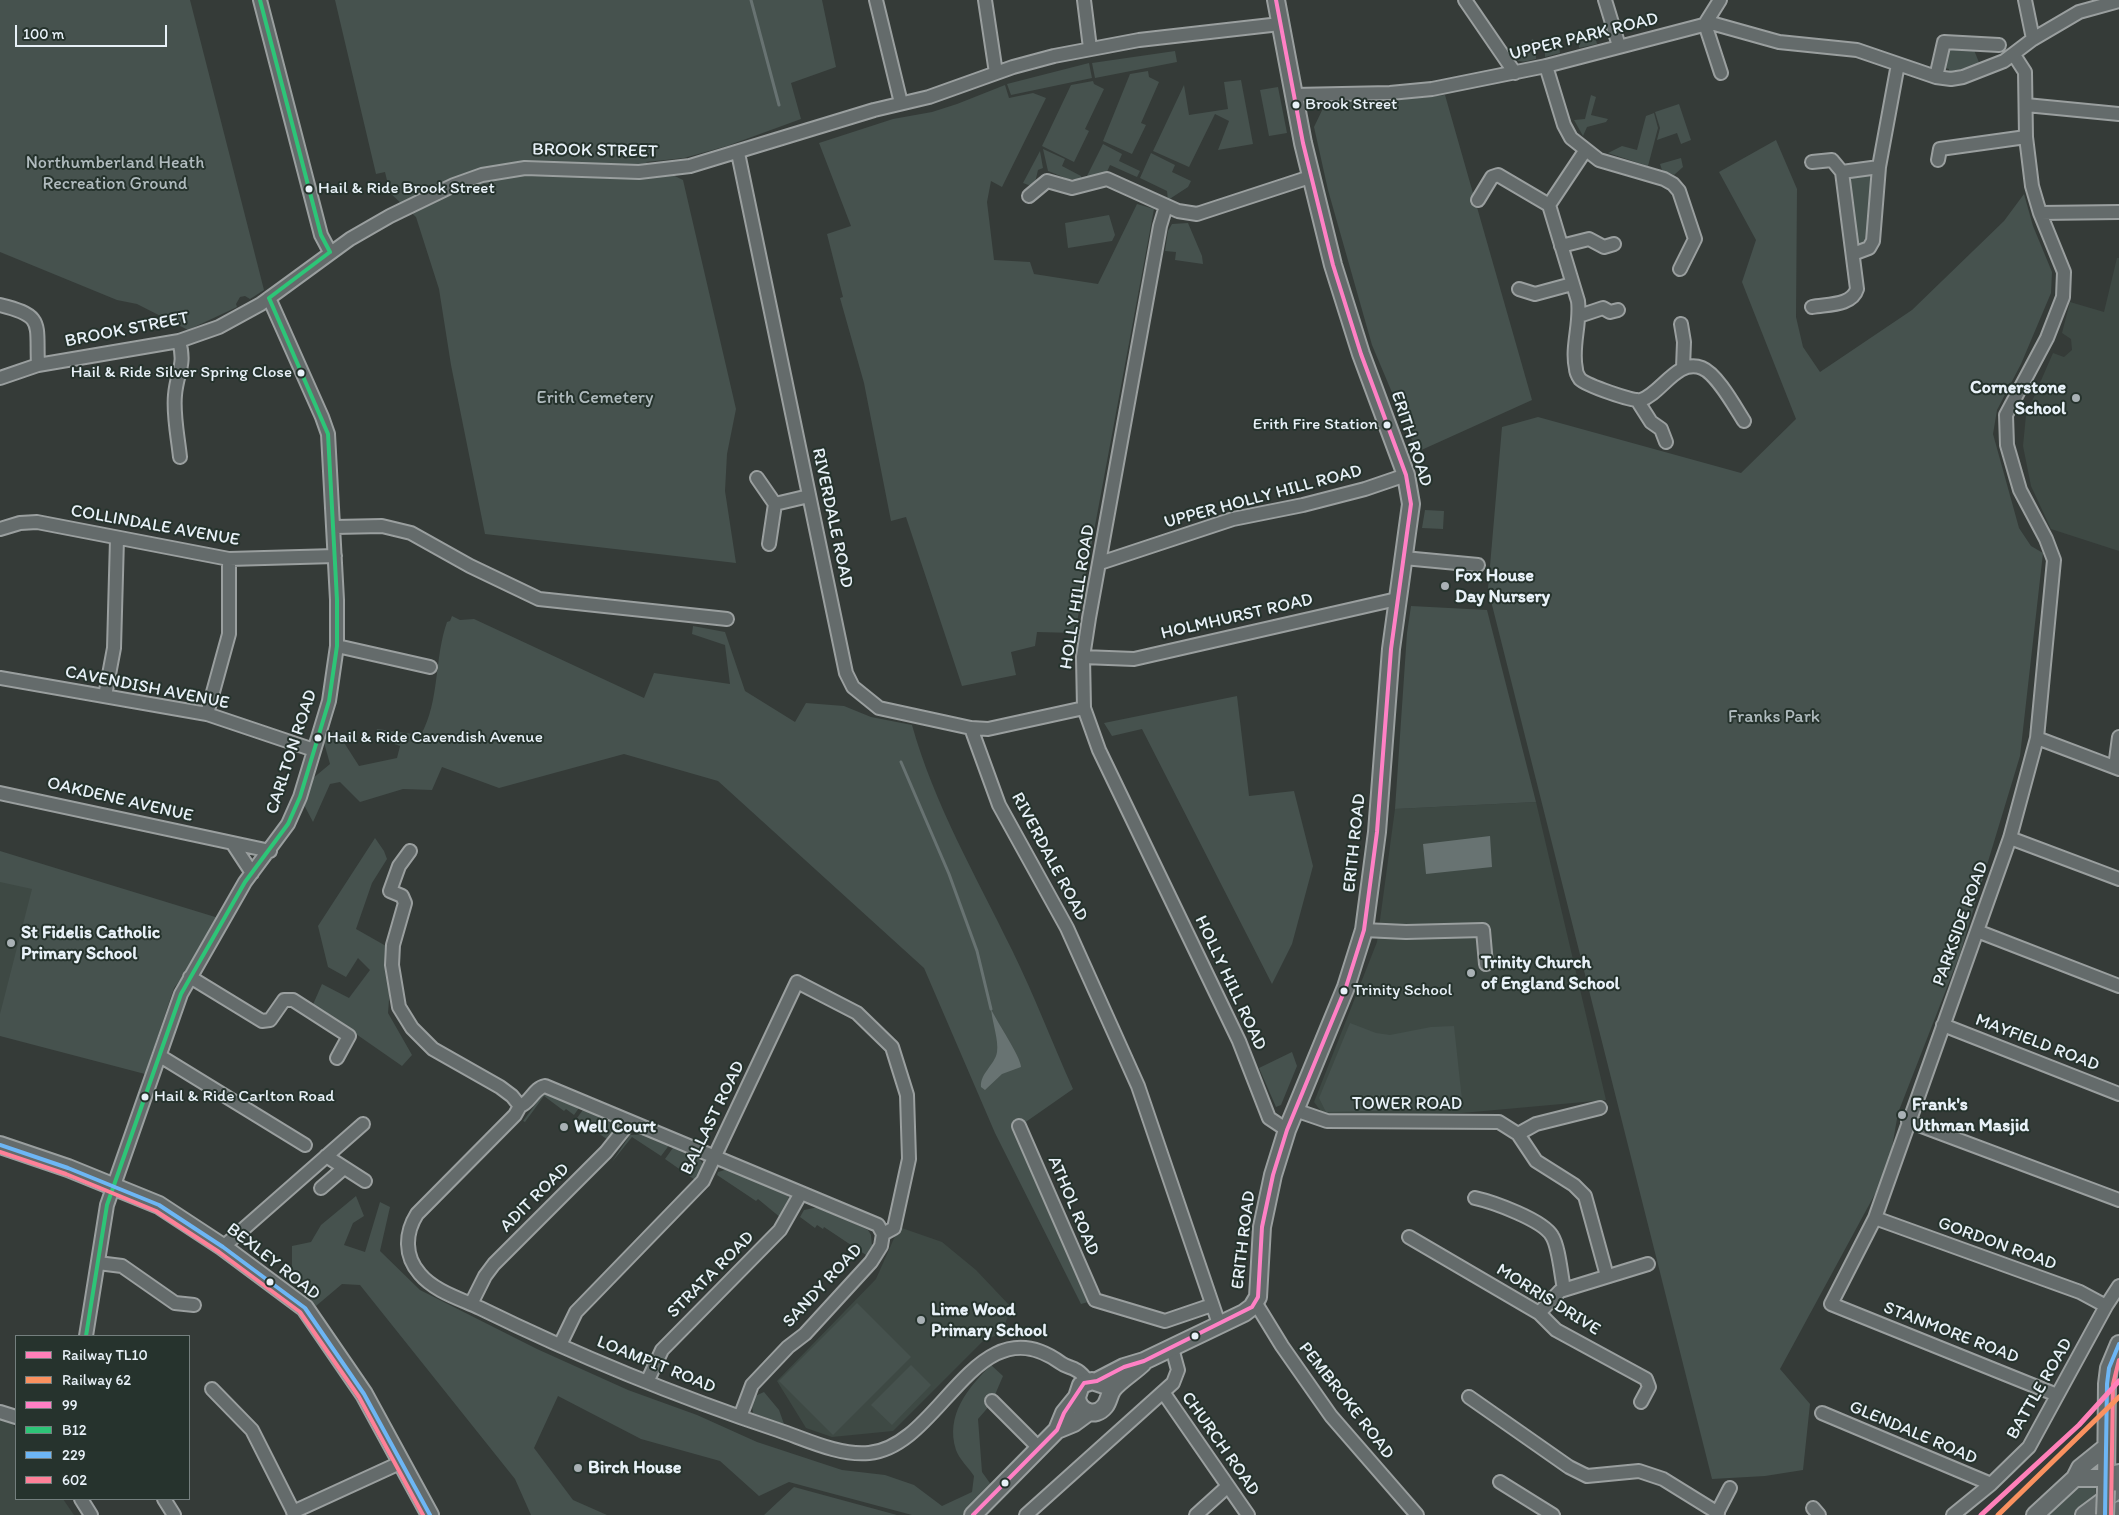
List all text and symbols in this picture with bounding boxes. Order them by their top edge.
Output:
street label: UPPER PARK ROAD [1507,8,1661,66]
scale bar [18,15,170,47]
text: 100 m [23,25,64,43]
place label: Brook Street [1305,95,1397,115]
marker: Brook Street [1291,100,1301,110]
street label: BROOK STREET [532,139,658,163]
park label: Northumberland Heath Recreation Ground [26,152,204,194]
place label: Hail & Ride Brook Street [318,179,495,199]
marker: Hail & Ride Brook Street [304,184,314,194]
street label: BROOK STREET [63,307,191,353]
place label: Hail & Ride Silver Spring Close [71,363,292,383]
marker: Hail & Ride Silver Spring Close [296,368,306,378]
place label: Cornerstone School [1970,377,2066,419]
park label: Erith Cemetery [537,387,653,409]
street label: ERITH ROAD [1385,389,1437,489]
marker: Cornerstone School [2070,392,2082,404]
place label: Erith Fire Station [1253,415,1378,435]
marker: Erith Fire Station [1382,420,1392,430]
street label: RIVERDALE ROAD [807,446,857,590]
street label: UPPER HOLLY HILL ROAD [1162,460,1364,534]
street label: COLLINDALE AVENUE [69,500,241,552]
street label: HOLLY HILL ROAD [1056,523,1100,671]
place label: Fox House Day Nursery [1455,565,1550,608]
marker: Fox House Day Nursery [1439,580,1451,592]
street label: HOLMHURST ROAD [1159,589,1315,645]
street label: CAVENDISH AVENUE [63,661,231,715]
street label: CARLTON ROAD [262,687,322,817]
park label: Franks Park [1728,706,1820,728]
place label: Hail & Ride Cavendish Avenue [327,728,543,748]
marker: Hail & Ride Cavendish Avenue [313,733,323,743]
street label: OAKDENE AVENUE [45,773,195,827]
street label: RIVERDALE ROAD [1006,789,1092,925]
street label: ERITH ROAD [1339,793,1371,893]
street label: PARKSIDE ROAD [1928,859,1994,989]
street label: HOLLY HILL ROAD [1189,912,1271,1054]
place label: St Fidelis Catholic Primary School [21,922,160,964]
marker: St Fidelis Catholic Primary School [5,937,17,949]
place label: Trinity Church of England School [1481,952,1620,994]
marker: Trinity Church of England School [1465,967,1477,979]
place label: Trinity School [1353,981,1452,1001]
marker: Trinity School [1339,986,1349,996]
street label: MAYFIELD ROAD [1972,1009,2102,1077]
street label: BALLAST ROAD [676,1058,750,1178]
place label: Hail & Ride Carlton Road [154,1087,335,1107]
marker: Hail & Ride Carlton Road [140,1092,150,1102]
street label: TOWER ROAD [1352,1093,1462,1115]
place label: Frank's Uthman Masjid [1912,1094,2029,1136]
marker: Frank's Uthman Masjid [1896,1109,1908,1121]
place label: Well Court [574,1116,656,1138]
marker: Well Court [558,1121,570,1133]
street label: ATHOL ROAD [1042,1153,1104,1259]
street label: ADIT ROAD [496,1159,574,1237]
street label: ERITH ROAD [1227,1190,1261,1290]
street label: GORDON ROAD [1935,1213,2059,1275]
street label: BEXLEY ROAD [222,1219,324,1305]
street label: STRATA ROAD [663,1227,759,1323]
street label: SANDY ROAD [779,1240,867,1332]
street label: MORRIS DRIVE [1492,1259,1604,1341]
unlabelled marker [265,1277,275,1287]
street label: STANMORE ROAD [1880,1297,2022,1369]
place label: Lime Wood Primary School [931,1299,1047,1342]
marker: Lime Wood Primary School [915,1314,927,1326]
street label: LOAMPIT ROAD [593,1331,719,1399]
unlabelled marker [1190,1331,1200,1341]
legend [15,1335,190,1500]
street label: BATTLE ROAD [2002,1335,2078,1443]
street label: PEMBROKE ROAD [1294,1338,1398,1464]
text: Railway TL10 [62,1346,148,1364]
text: Railway 62 [62,1371,131,1389]
street label: CHURCH ROAD [1176,1388,1264,1500]
text: 99 [62,1396,78,1414]
street label: GLENDALE ROAD [1846,1396,1980,1470]
text: B12 [62,1421,87,1439]
text: 229 [62,1446,86,1464]
place label: Birch House [588,1457,681,1479]
marker: Birch House [572,1462,584,1474]
text: 602 [62,1471,87,1489]
unlabelled marker [1000,1478,1010,1488]

